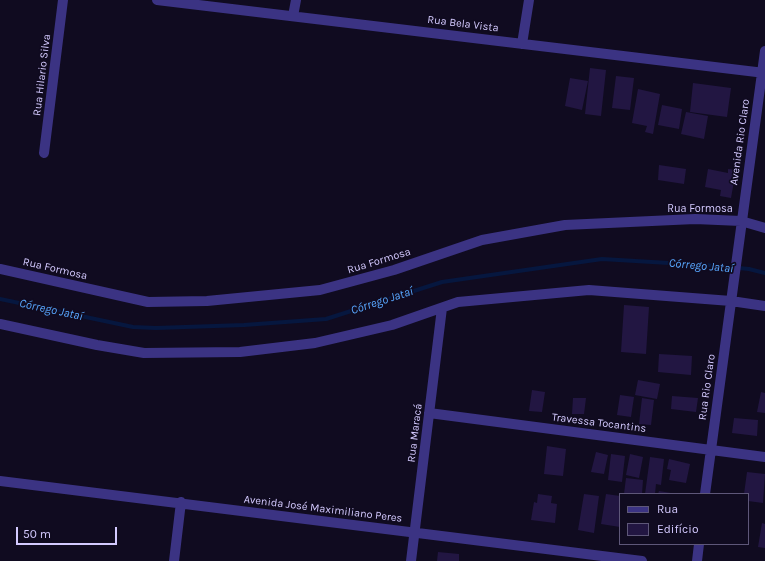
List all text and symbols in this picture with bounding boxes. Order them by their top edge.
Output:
street label: Rua Bela Vista [427,13,499,35]
street label: Rua Hilario Silva [30,33,54,117]
street label: Avenida Rio Claro [727,98,753,186]
street label: Rua Formosa [667,202,733,216]
street label: Rua Formosa [346,245,412,277]
street label: Rua Formosa [22,255,88,283]
water label: Córrego Jataí [668,256,734,276]
water label: Córrego Jataí [349,284,415,318]
water label: Córrego Jataí [18,296,84,324]
street label: Rua Rio Claro [696,353,718,421]
street label: Rua Maracá [405,403,425,463]
street label: Travessa Tocantins [551,411,647,435]
street label: Avenida José Maximiliano Peres [243,493,403,525]
legend [619,493,749,545]
text: Rua [657,502,678,516]
scale bar [18,519,119,545]
text: Edifício [657,522,698,536]
text: 50 m [23,527,51,541]

